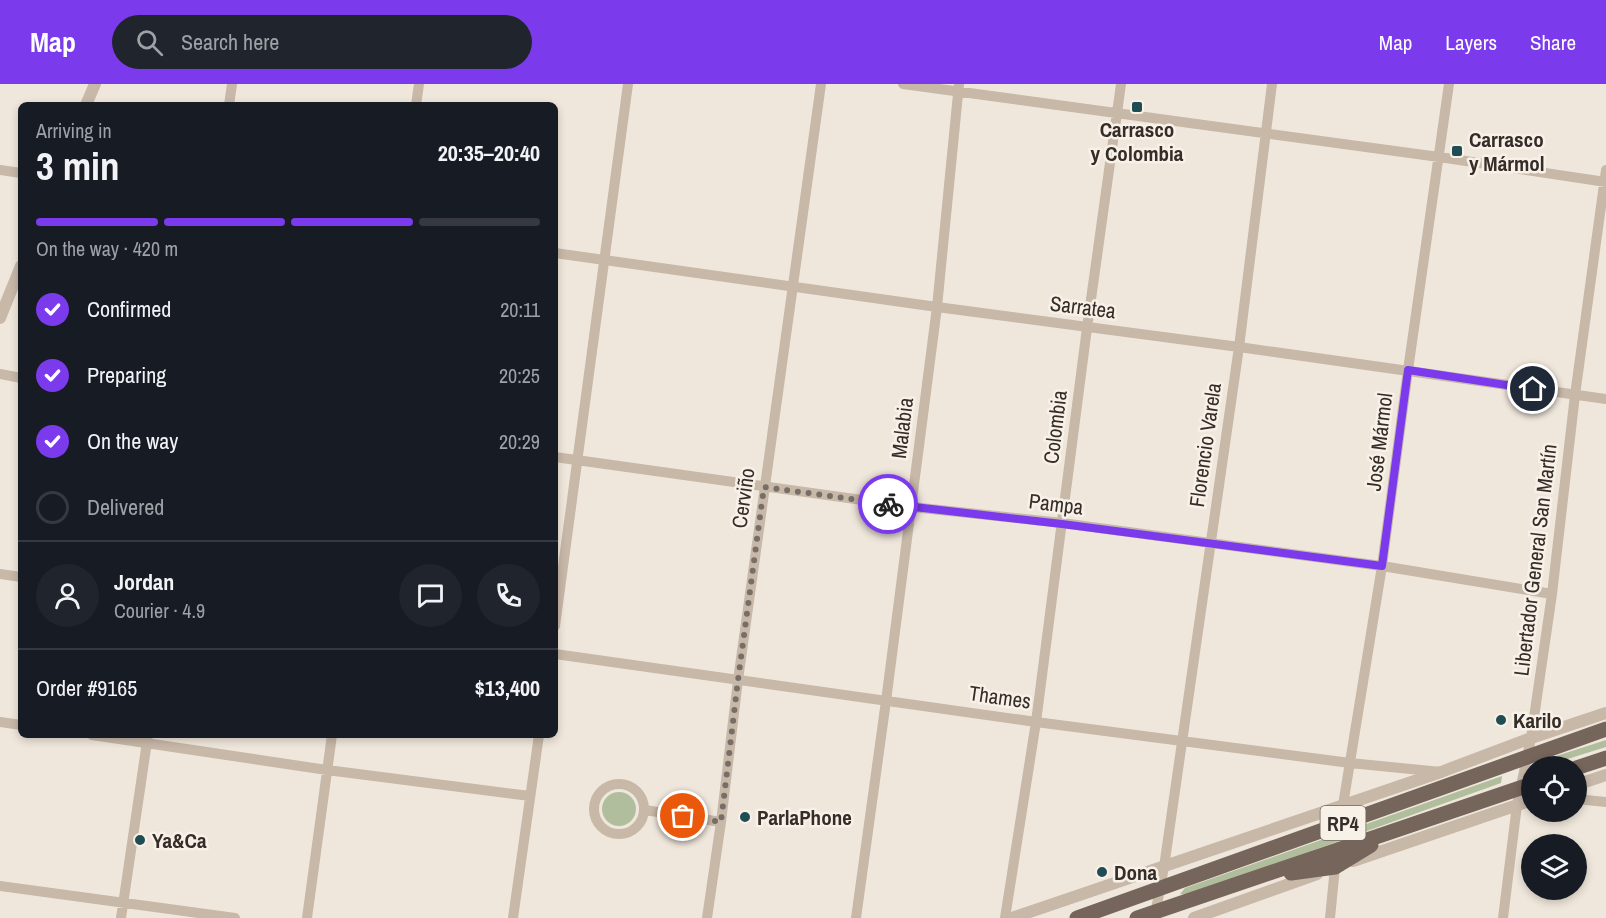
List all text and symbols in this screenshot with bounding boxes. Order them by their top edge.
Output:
search box [112,15,532,69]
text: Map [30,23,76,61]
icon: search [133,26,166,59]
text: Search here [181,27,279,57]
text: Map [1379,28,1412,57]
text: Layers [1445,28,1497,57]
text: Share [1530,28,1576,57]
marker: Carrasco y Colombia [1130,100,1144,114]
place label: Carrasco y Colombia [1091,115,1184,168]
text: Arriving in [36,117,112,144]
place label: Carrasco y Mármol [1469,125,1545,178]
text: 20:35–20:40 [438,138,540,168]
text: 3 min [36,140,120,192]
marker: Carrasco y Mármol [1450,144,1464,158]
text: On the way · 420 m [36,235,178,262]
street label: Sarratea [1048,289,1118,325]
icon: check [36,293,69,326]
text: Confirmed [87,294,171,324]
text: 20:11 [500,296,540,323]
icon: check [36,359,69,392]
text: Preparing [87,360,166,390]
text: 20:25 [499,362,540,389]
pin [1507,363,1558,414]
icon: home [1516,372,1549,405]
street label: Florencio Varela [1182,381,1228,509]
street label: Colombia [1036,388,1074,465]
street label: José Mármol [1359,391,1399,493]
street label: Malabia [884,395,920,460]
icon: check [36,425,69,458]
text: On the way [87,426,178,456]
text: 20:29 [499,428,540,455]
street label: Libertador General San Martín [1506,442,1564,678]
street label: Cerviño [724,466,762,530]
courier [858,474,918,534]
street label: Pampa [1027,486,1085,522]
icon: bike [872,488,905,521]
text: Delivered [87,492,164,522]
button: person [36,564,99,627]
button: chat [399,564,462,627]
button: phone [477,564,540,627]
text: Jordan [114,567,174,597]
text: Courier · 4.9 [114,597,205,624]
text: Order #9165 [36,673,137,703]
text: $13,400 [475,673,540,703]
street label: Thames [967,678,1033,716]
place label: Karilo [1513,706,1562,735]
marker: Karilo [1494,713,1508,727]
map controls [1521,756,1587,900]
button: locate [1521,756,1587,822]
pin [657,790,708,841]
icon: bag [666,799,699,832]
place label: ParlaPhone [757,803,852,832]
road number: RP4 [1320,806,1366,840]
marker: ParlaPhone [738,810,752,824]
place label: Ya&Ca [152,826,207,855]
marker: Ya&Ca [133,833,147,847]
button: layers [1521,834,1587,900]
place label: Dona [1114,858,1157,887]
marker: Dona [1095,865,1109,879]

